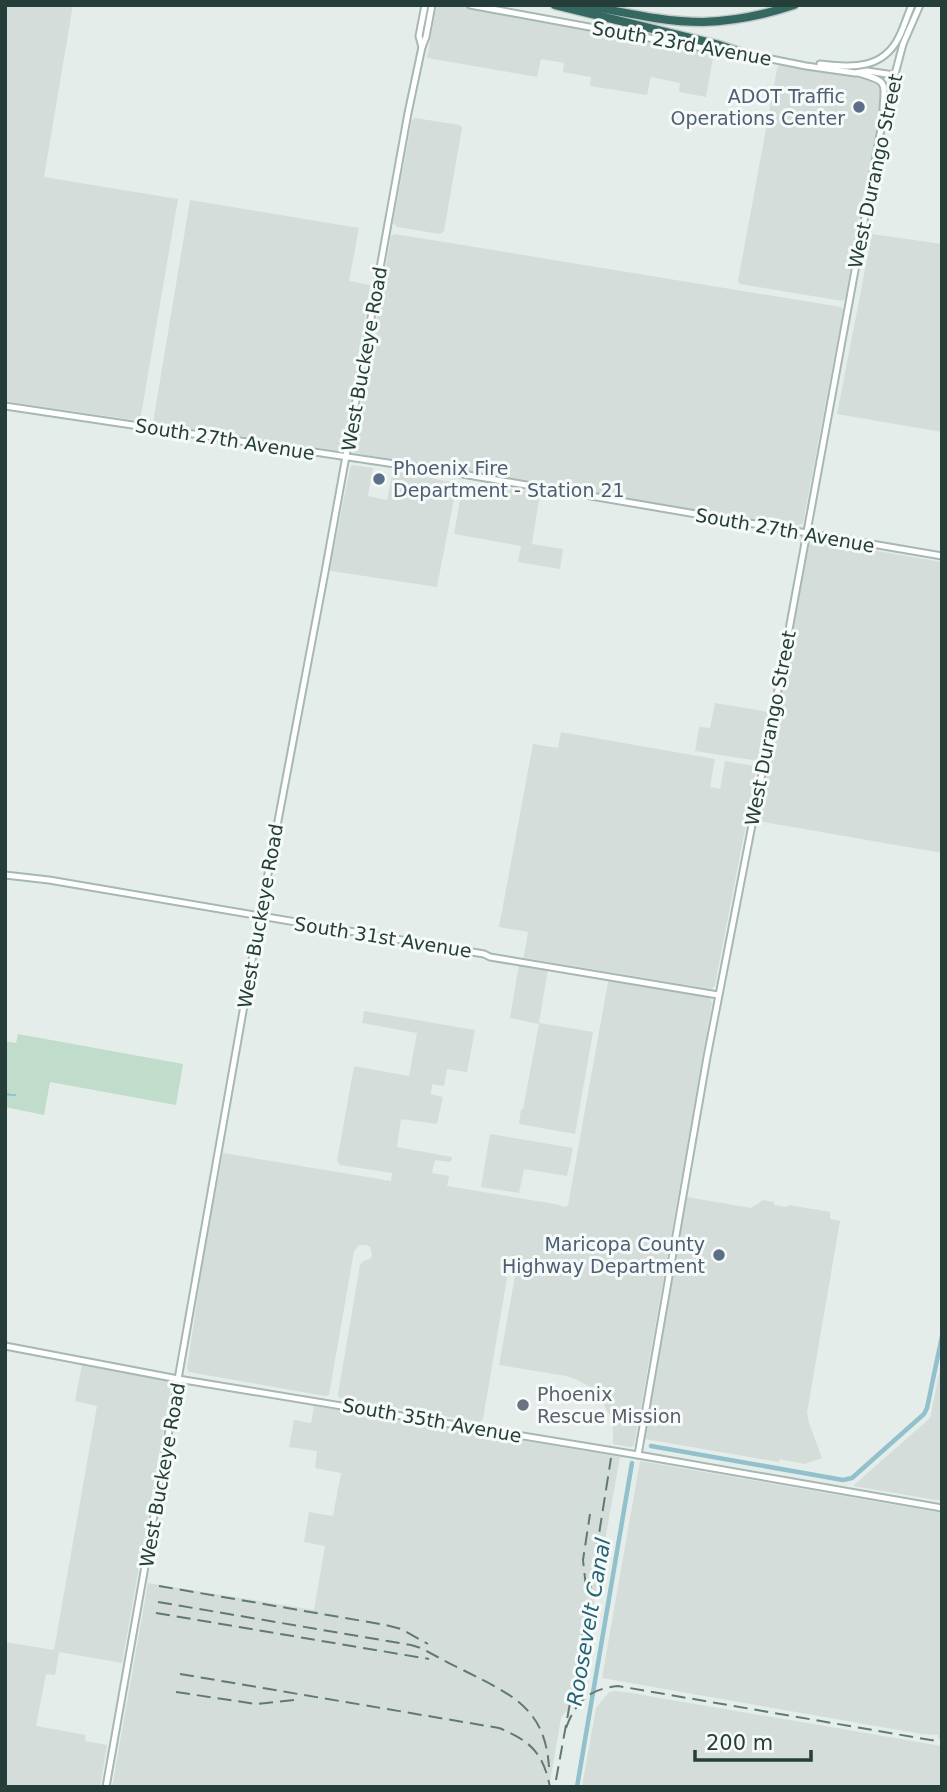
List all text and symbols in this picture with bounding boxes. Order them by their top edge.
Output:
street label: South 23rd Avenue [591,16,773,70]
street label: West Durango Street [844,72,906,270]
place label: ADOT Traffic Operations Center [671,85,845,129]
marker: ADOT Traffic Operations Center [851,99,867,115]
street label: West Buckeye Road [337,265,391,453]
street label: South 27th Avenue [134,414,316,464]
place label: Phoenix Fire Department - Station 21 [393,457,625,501]
marker: Phoenix Fire Department - Station 21 [371,471,387,487]
street label: South 27th Avenue [694,503,876,557]
street label: West Durango Street [740,629,800,827]
street label: West Buckeye Road [233,822,287,1010]
street label: South 31st Avenue [293,912,473,962]
place label: Maricopa County Highway Department [502,1233,705,1277]
marker: Maricopa County Highway Department [711,1247,727,1263]
street label: West Buckeye Road [135,1381,189,1569]
place label: Phoenix Rescue Mission [537,1383,682,1427]
street label: South 35th Avenue [341,1393,523,1447]
marker: Phoenix Rescue Mission [515,1397,531,1413]
water label: Roosevelt Canal [562,1536,616,1708]
scale bar [695,1718,810,1762]
text: 200 m [706,1731,773,1755]

